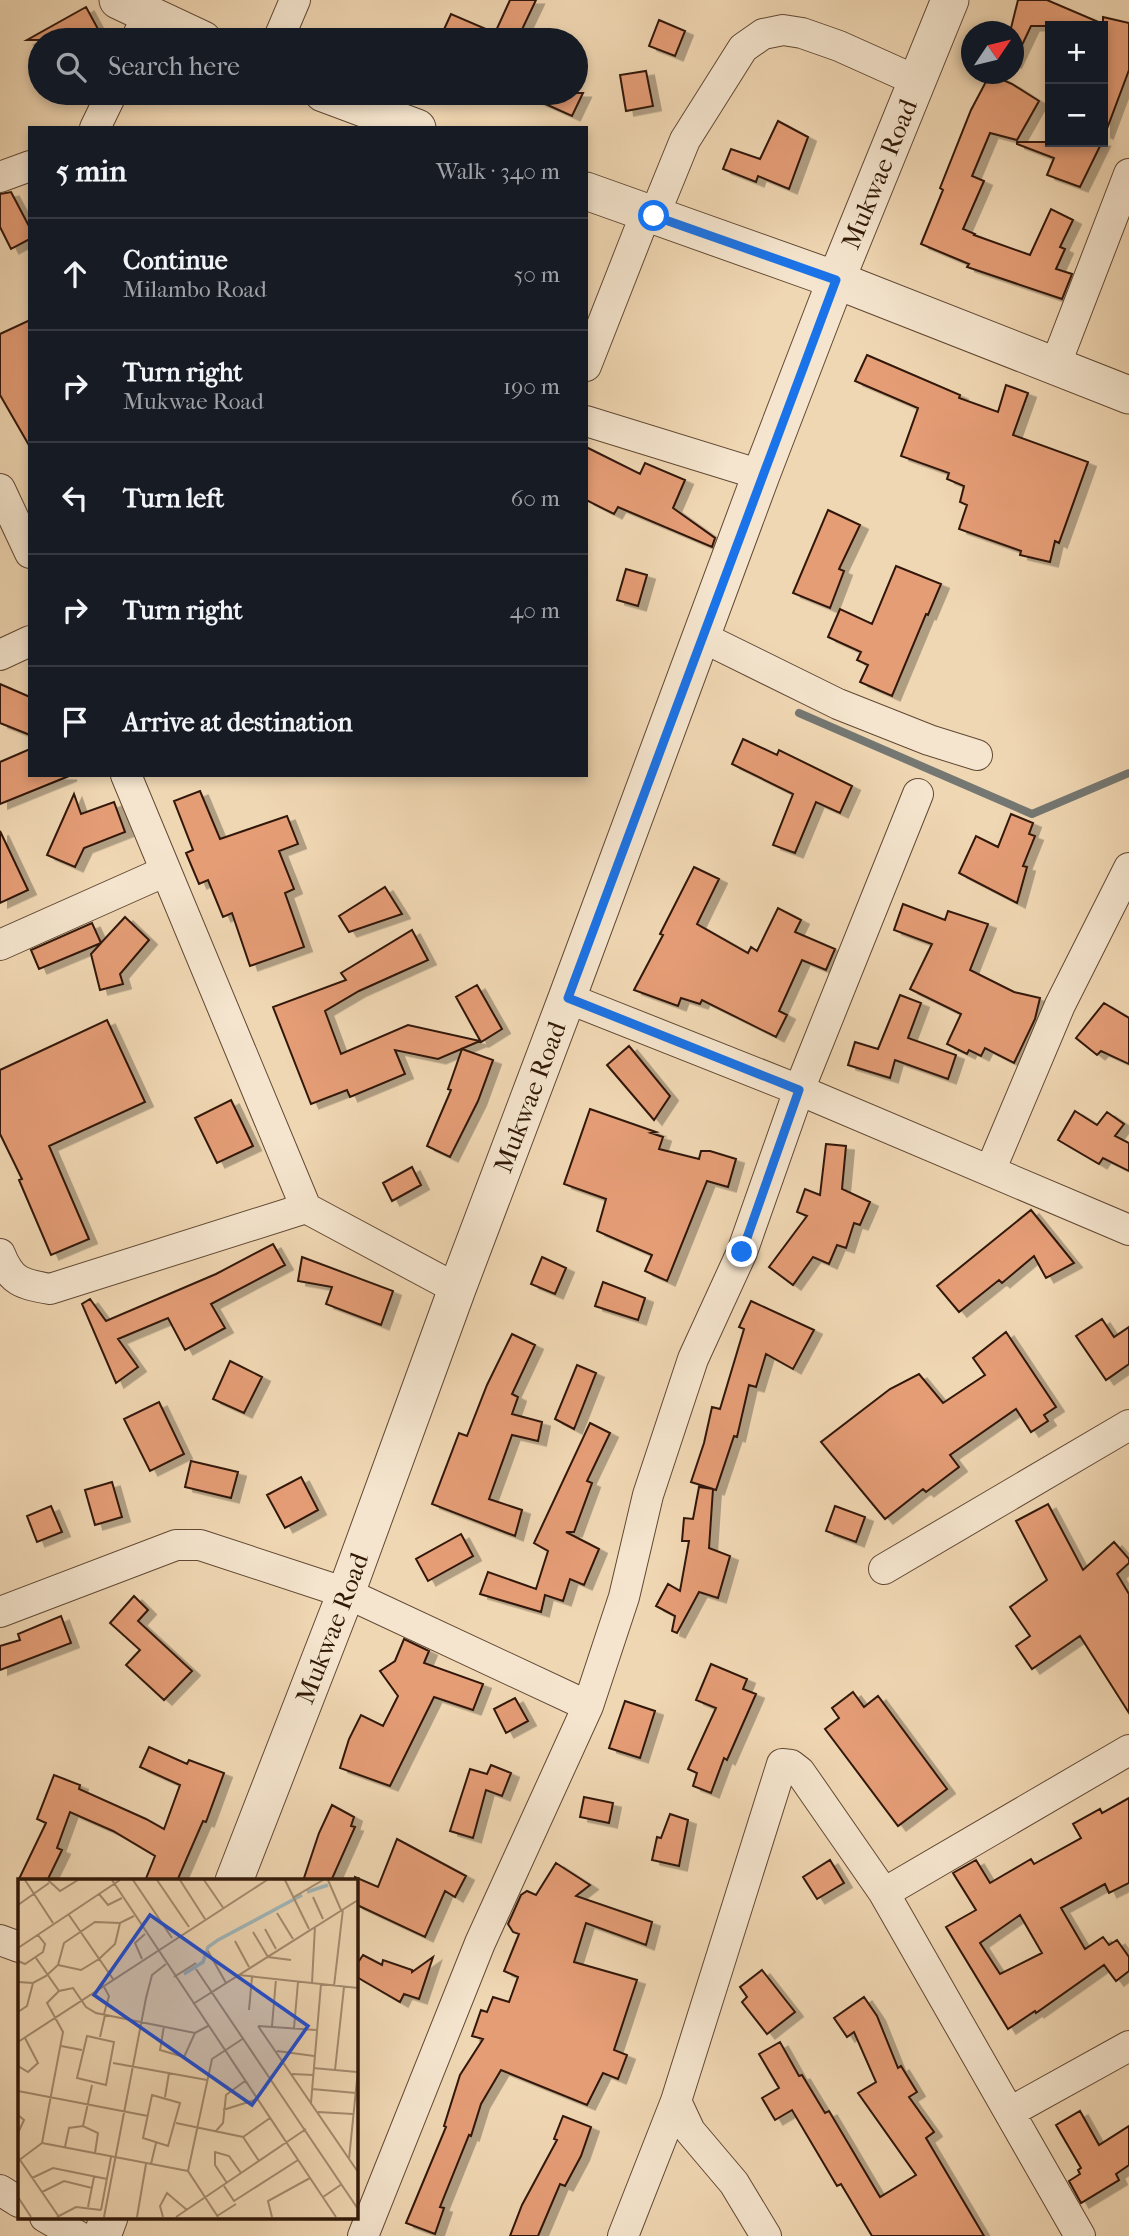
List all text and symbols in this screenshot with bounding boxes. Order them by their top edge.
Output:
north arrow [961,21,1024,84]
map controls [1045,21,1108,147]
button: + [1045,21,1108,84]
search box [28,28,588,105]
icon: search [52,48,90,86]
text: Search here [108,51,240,82]
button: − [1045,84,1108,147]
street label: Mukwae Road [835,94,924,253]
text: 5 min [56,154,127,189]
text: Walk · 340 m [436,158,560,185]
route start [638,200,669,231]
text: Continue [123,245,228,276]
icon: ahead [56,255,94,293]
text: 50 m [513,261,560,288]
text: Milambo Road [123,276,267,303]
text: Turn right [123,357,243,388]
icon: right [56,367,94,405]
text: 190 m [503,373,560,400]
text: Mukwae Road [123,388,264,415]
icon: left [56,479,94,517]
text: Turn left [123,483,224,514]
text: 60 m [511,485,560,512]
icon: right [56,591,94,629]
text: Turn right [123,595,243,626]
text: 40 m [510,597,560,624]
icon: arrive [56,703,94,741]
text: Arrive at destination [123,707,353,738]
street label: Mukwae Road [487,1016,573,1177]
route end [726,1236,757,1267]
street label: Mukwae Road [289,1548,375,1708]
inset map [18,1879,357,2218]

